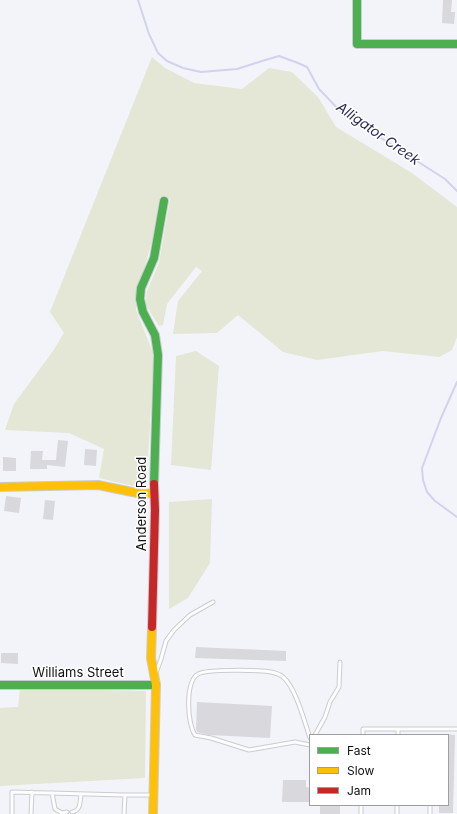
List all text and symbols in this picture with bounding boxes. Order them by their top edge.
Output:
water label: Alligator Creek [333,99,423,169]
street label: Anderson Road [134,457,150,551]
street label: Williams Street [32,665,124,681]
legend [309,734,449,806]
text: Fast [347,743,371,758]
text: Slow [347,763,374,778]
text: Jam [347,783,371,798]

